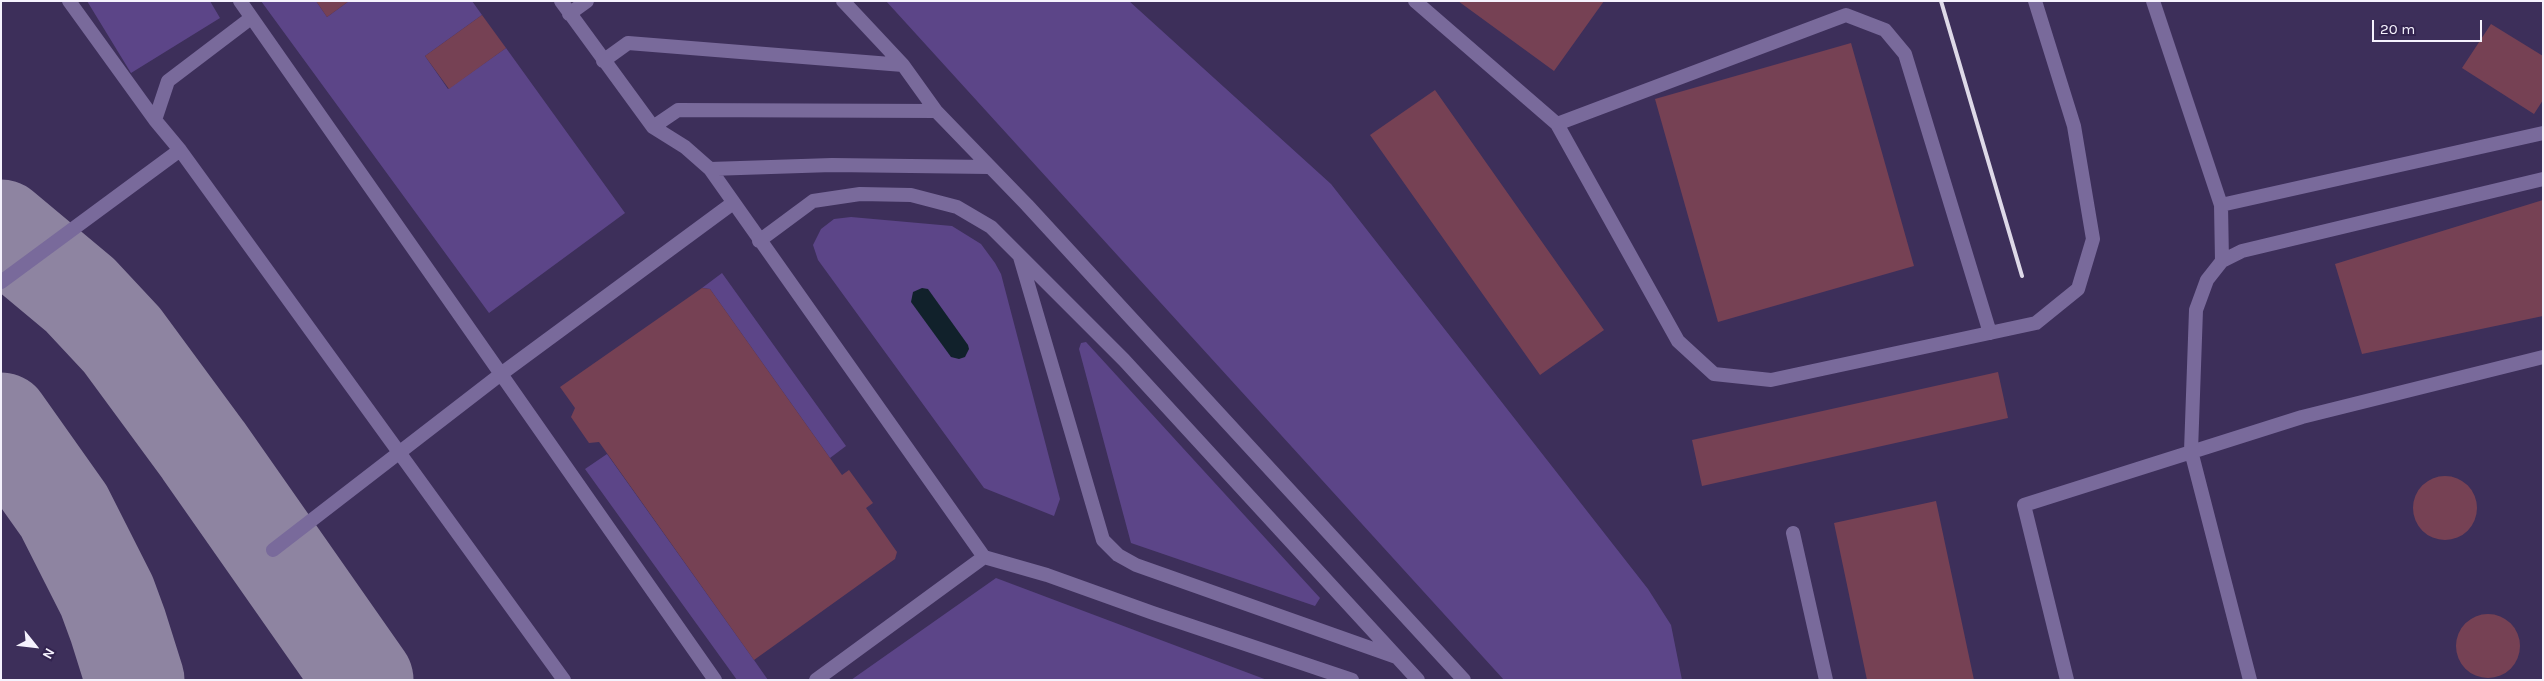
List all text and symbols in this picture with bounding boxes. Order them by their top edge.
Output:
scale bar [2374,10,2484,42]
text: 20 m [2380,20,2415,38]
north arrow [10,621,60,671]
text: N [39,645,58,662]

